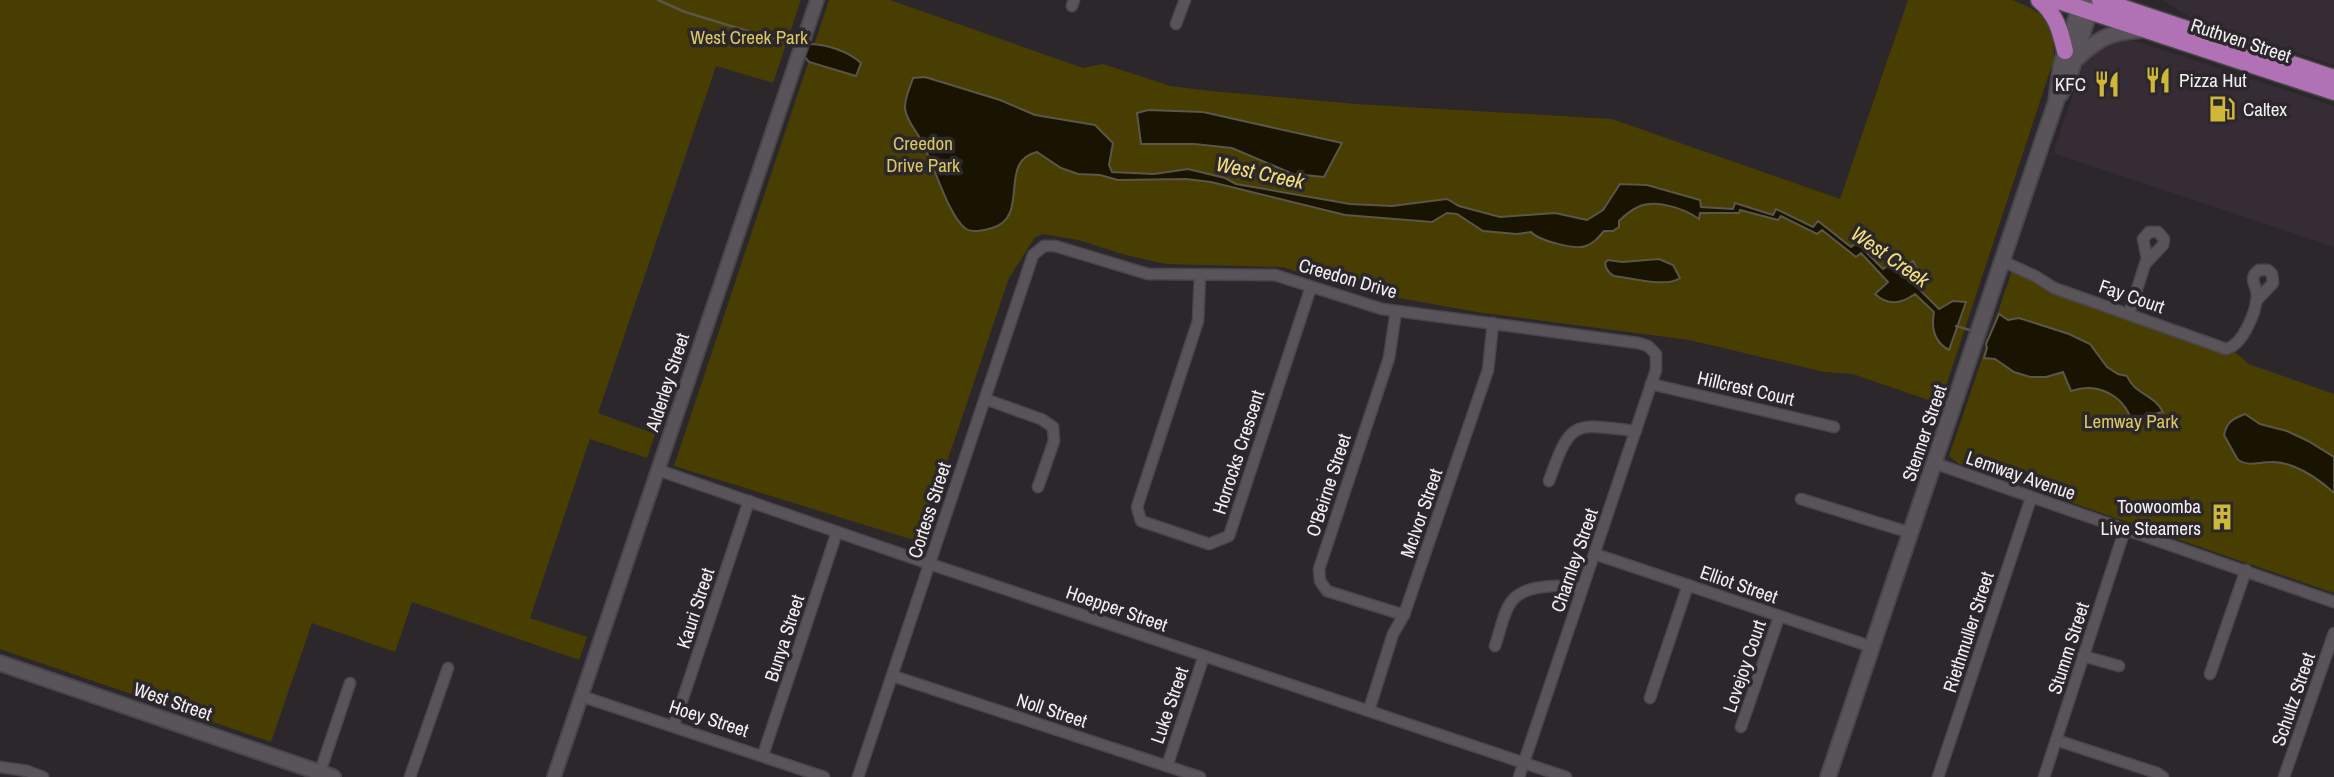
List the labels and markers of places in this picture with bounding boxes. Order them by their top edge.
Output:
restaurant icon: Pizza Hut [2143,65,2173,95]
place label: Pizza Hut [2179,67,2247,93]
restaurant icon: KFC [2092,69,2122,99]
place label: KFC [2055,71,2086,97]
fuel station icon: Caltex [2207,94,2237,124]
place label: Caltex [2243,96,2287,122]
place label: Toowoomba Live Steamers [2101,493,2201,541]
building icon: Toowoomba Live Steamers [2207,502,2237,532]

